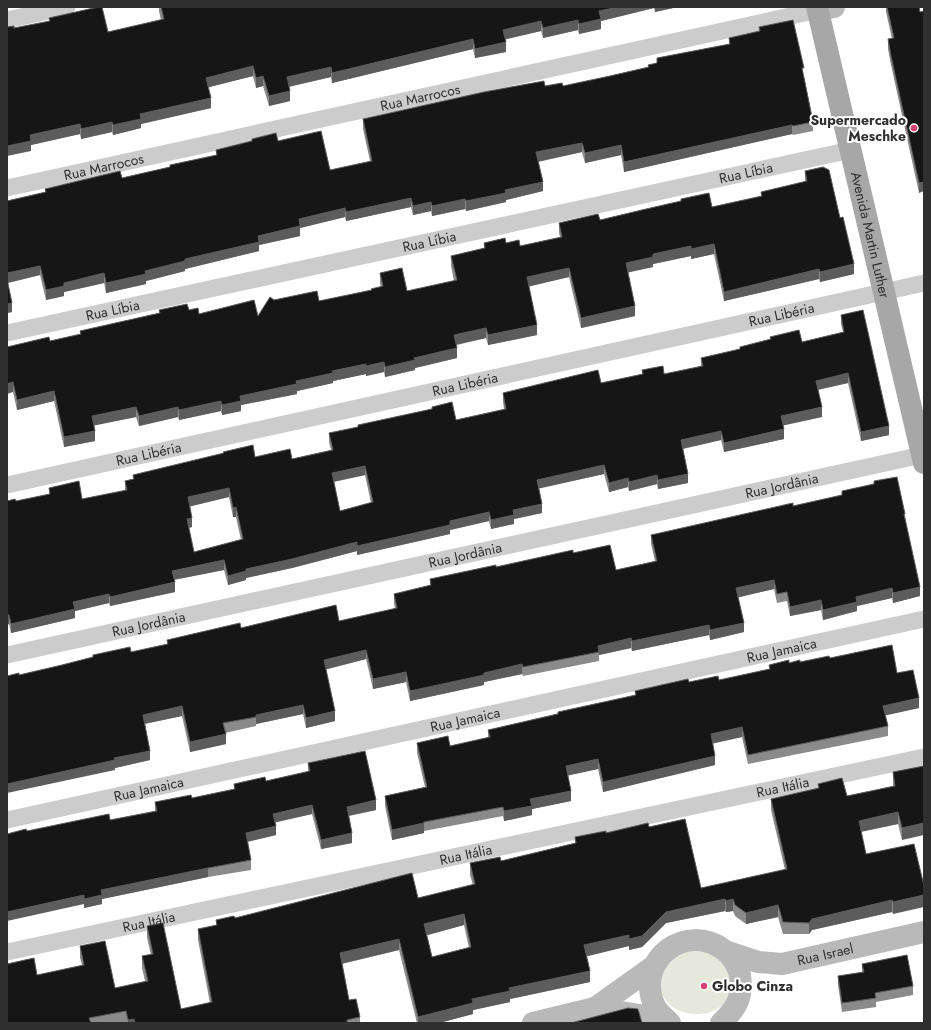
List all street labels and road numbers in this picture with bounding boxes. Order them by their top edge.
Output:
street label: Rua Marrocos [378,79,462,116]
street label: Rua Marrocos [62,148,146,185]
street label: Rua Líbia [717,157,775,188]
street label: Avenida Martin Luther [846,170,895,300]
street label: Rua Líbia [400,226,458,257]
street label: Rua Líbia [84,295,141,326]
street label: Rua Libéria [747,297,816,331]
street label: Rua Libéria [430,367,500,401]
street label: Rua Libéria [114,437,183,471]
street label: Rua Jordânia [743,468,820,503]
street label: Rua Jordânia [427,537,504,573]
street label: Rua Jordânia [110,606,187,642]
street label: Rua Jamaica [745,633,818,668]
street label: Rua Jamaica [428,702,502,737]
street label: Rua Jamaica [112,772,185,806]
street label: Rua Itália [754,772,811,802]
street label: Rua Itália [438,839,494,870]
street label: Rua Itália [121,907,177,937]
street label: Rua Israel [795,938,855,970]

